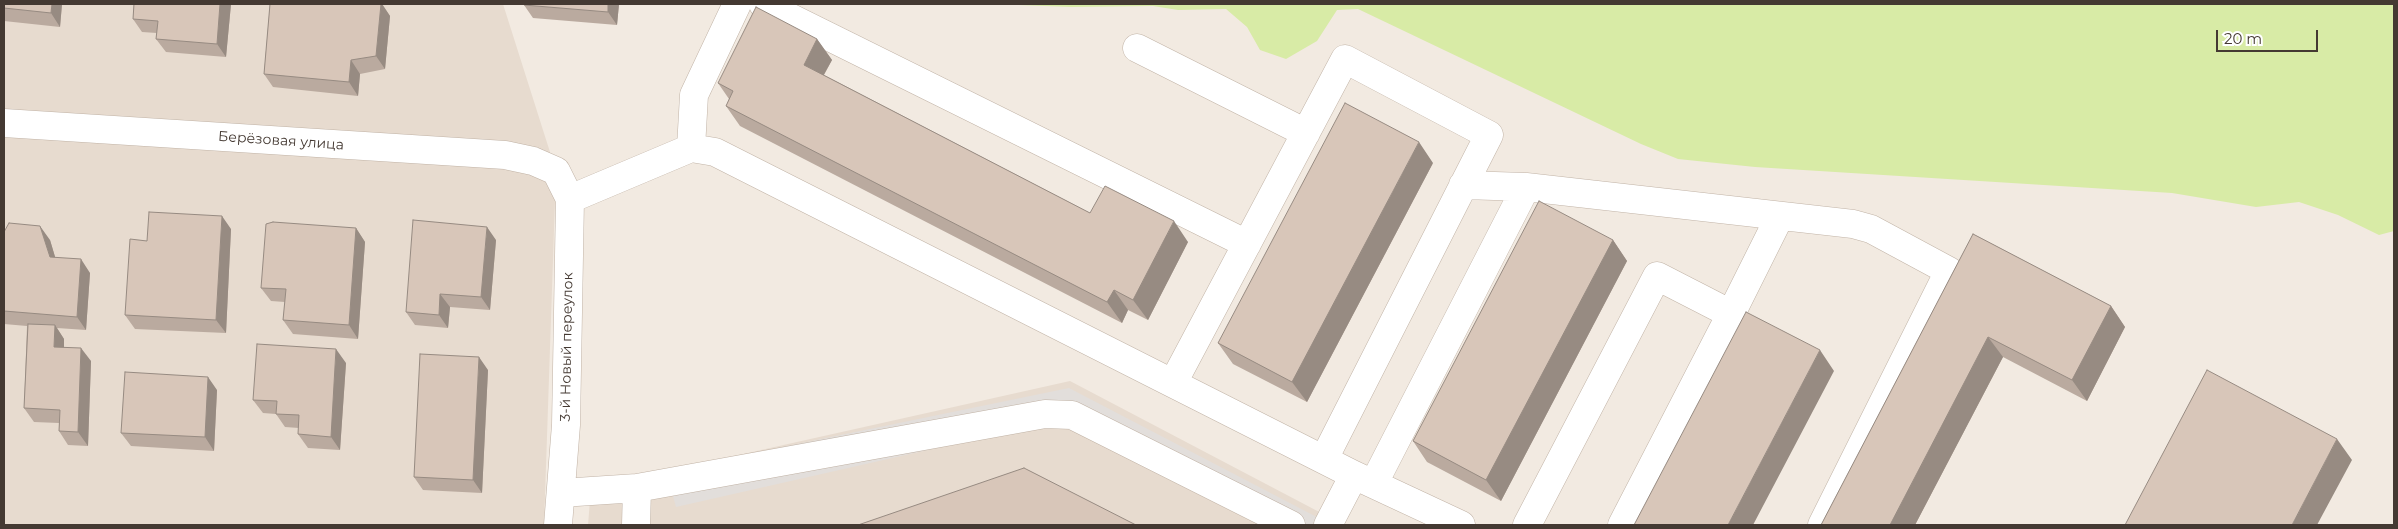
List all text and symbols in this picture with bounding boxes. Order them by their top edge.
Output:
scale bar [2218,20,2320,52]
text: 20 m [2224,29,2262,48]
street label: Берёзовая улица [218,128,344,154]
street label: 3-й Новый переулок [557,272,577,422]

